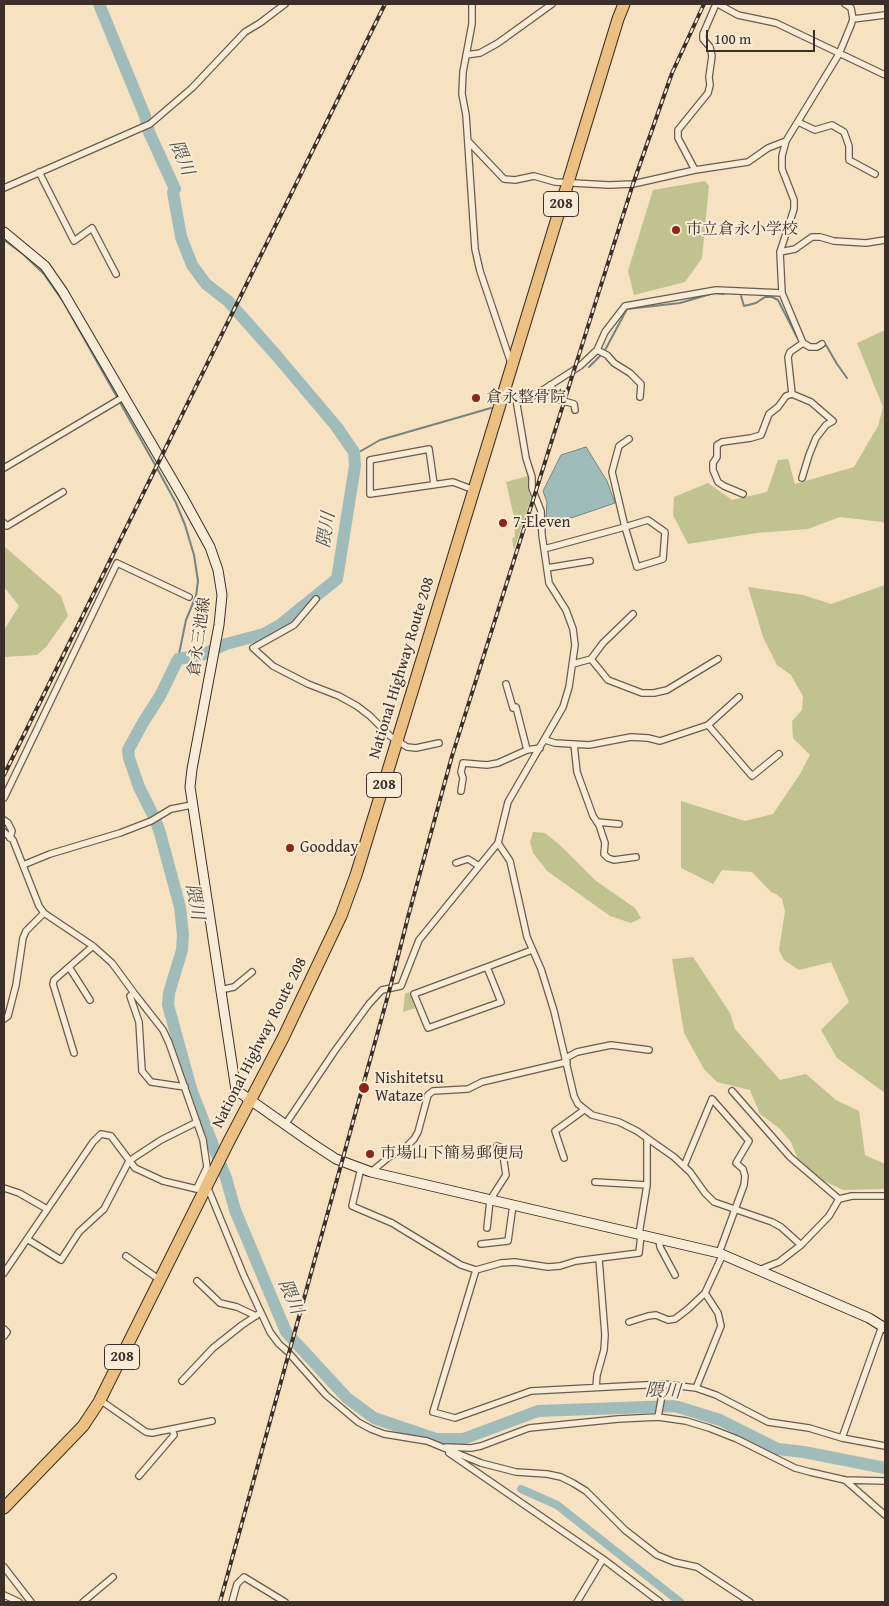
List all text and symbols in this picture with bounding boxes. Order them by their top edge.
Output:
scale bar [709,20,818,52]
text: 100 m [714,28,751,49]
water label: 隈川 [164,137,198,179]
road number: 208 [544,192,578,216]
place label: 市立倉永小学校 [686,220,798,240]
marker: 市立倉永小学校 [670,224,682,236]
place label: 倉永整骨院 [486,388,566,408]
marker: 倉永整骨院 [470,392,482,404]
water label: 隈川 [314,511,340,549]
place label: 7-Eleven [513,513,570,533]
marker: 7-Eleven [497,517,509,529]
street label: National Highway Route 208 [365,575,439,761]
street label: 倉永三池線 [185,596,215,678]
road number: 208 [366,772,402,798]
place label: Goodday [300,838,358,858]
marker: Goodday [284,842,296,854]
water label: 隈川 [180,882,208,922]
street label: National Highway Route 208 [209,954,311,1132]
place label: Nishitetsu Wataze [375,1069,444,1107]
marker: Nishitetsu Wataze [357,1081,371,1095]
place label: 市場山下簡易郵便局 [380,1144,524,1164]
marker: 市場山下簡易郵便局 [364,1148,376,1160]
water label: 隈川 [273,1276,307,1318]
road number: 208 [104,1344,140,1370]
water label: 隈川 [644,1380,682,1404]

